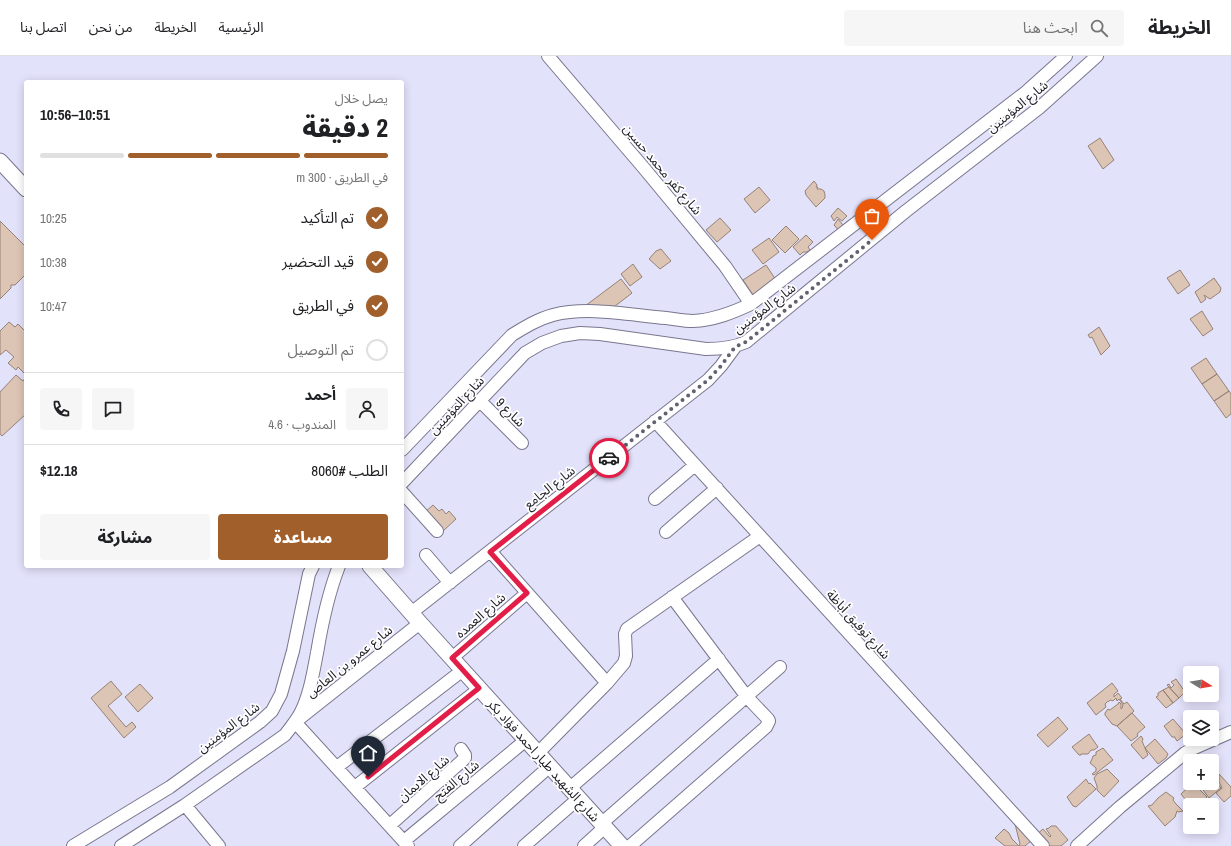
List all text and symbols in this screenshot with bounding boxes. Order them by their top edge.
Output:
search box [844,10,1124,46]
text: الخريطة [1148,14,1211,40]
text: ابحث هنا [1023,17,1078,38]
icon: search [1088,17,1110,39]
text: اتصل بنا [20,18,67,36]
text: من نحن [89,18,133,36]
text: الخريطة [155,18,196,36]
text: الرئيسية [218,18,264,36]
street label: شارع المؤمنين [983,76,1053,138]
text: يصل خلال [335,90,388,107]
text: 10:51–10:56 [40,104,110,125]
text: 2 دقيقة [302,110,388,145]
street label: شارع كفر محمد حسين [618,120,706,220]
text: في الطريق · 300 m [296,169,388,186]
pin [855,199,889,240]
icon: bag [861,205,883,227]
text: تم التأكيد [301,207,354,228]
icon: check [366,207,388,229]
text: 10:25 [40,210,67,227]
text: قيد التحضير [282,251,354,272]
icon: check [366,251,388,273]
text: 10:38 [40,254,67,271]
street label: شارع المؤمنين [730,279,800,339]
text: في الطريق [293,295,354,316]
icon: check [366,295,388,317]
text: 10:47 [40,298,67,315]
text: تم التوصيل [287,339,354,360]
street label: شارع المؤمنين [425,372,489,440]
text: أحمد [305,384,336,405]
button: phone [40,388,82,430]
button: chat [92,388,134,430]
button: person [346,388,388,430]
street label: شارع 9 [491,394,529,432]
text: المندوب · 4.6 [268,416,336,433]
courier [589,438,629,478]
icon: car [598,447,620,469]
text: $12.18 [40,460,78,481]
text: الطلب #8060 [311,460,388,481]
street label: شارع الجامع [520,462,580,514]
button: مشاركة [40,514,210,560]
button: مساعدة [218,514,388,560]
street label: شارع توفيق أباظة [821,586,894,664]
street label: شارع العمده [452,589,510,643]
street label: شارع عمرو بن العاص [303,621,397,703]
north arrow [1183,666,1219,702]
map controls [1183,666,1219,834]
street label: شارع الشهيد طيار احمد فؤاد بكر [482,694,603,827]
street label: شارع المؤمنين [194,698,264,758]
button: layers [1183,710,1219,746]
pin [351,736,385,777]
icon: home [357,742,379,764]
street label: شارع الايمان [394,751,454,807]
button: + [1183,754,1219,790]
street label: شارع الفتح [430,756,484,806]
button: − [1183,798,1219,834]

